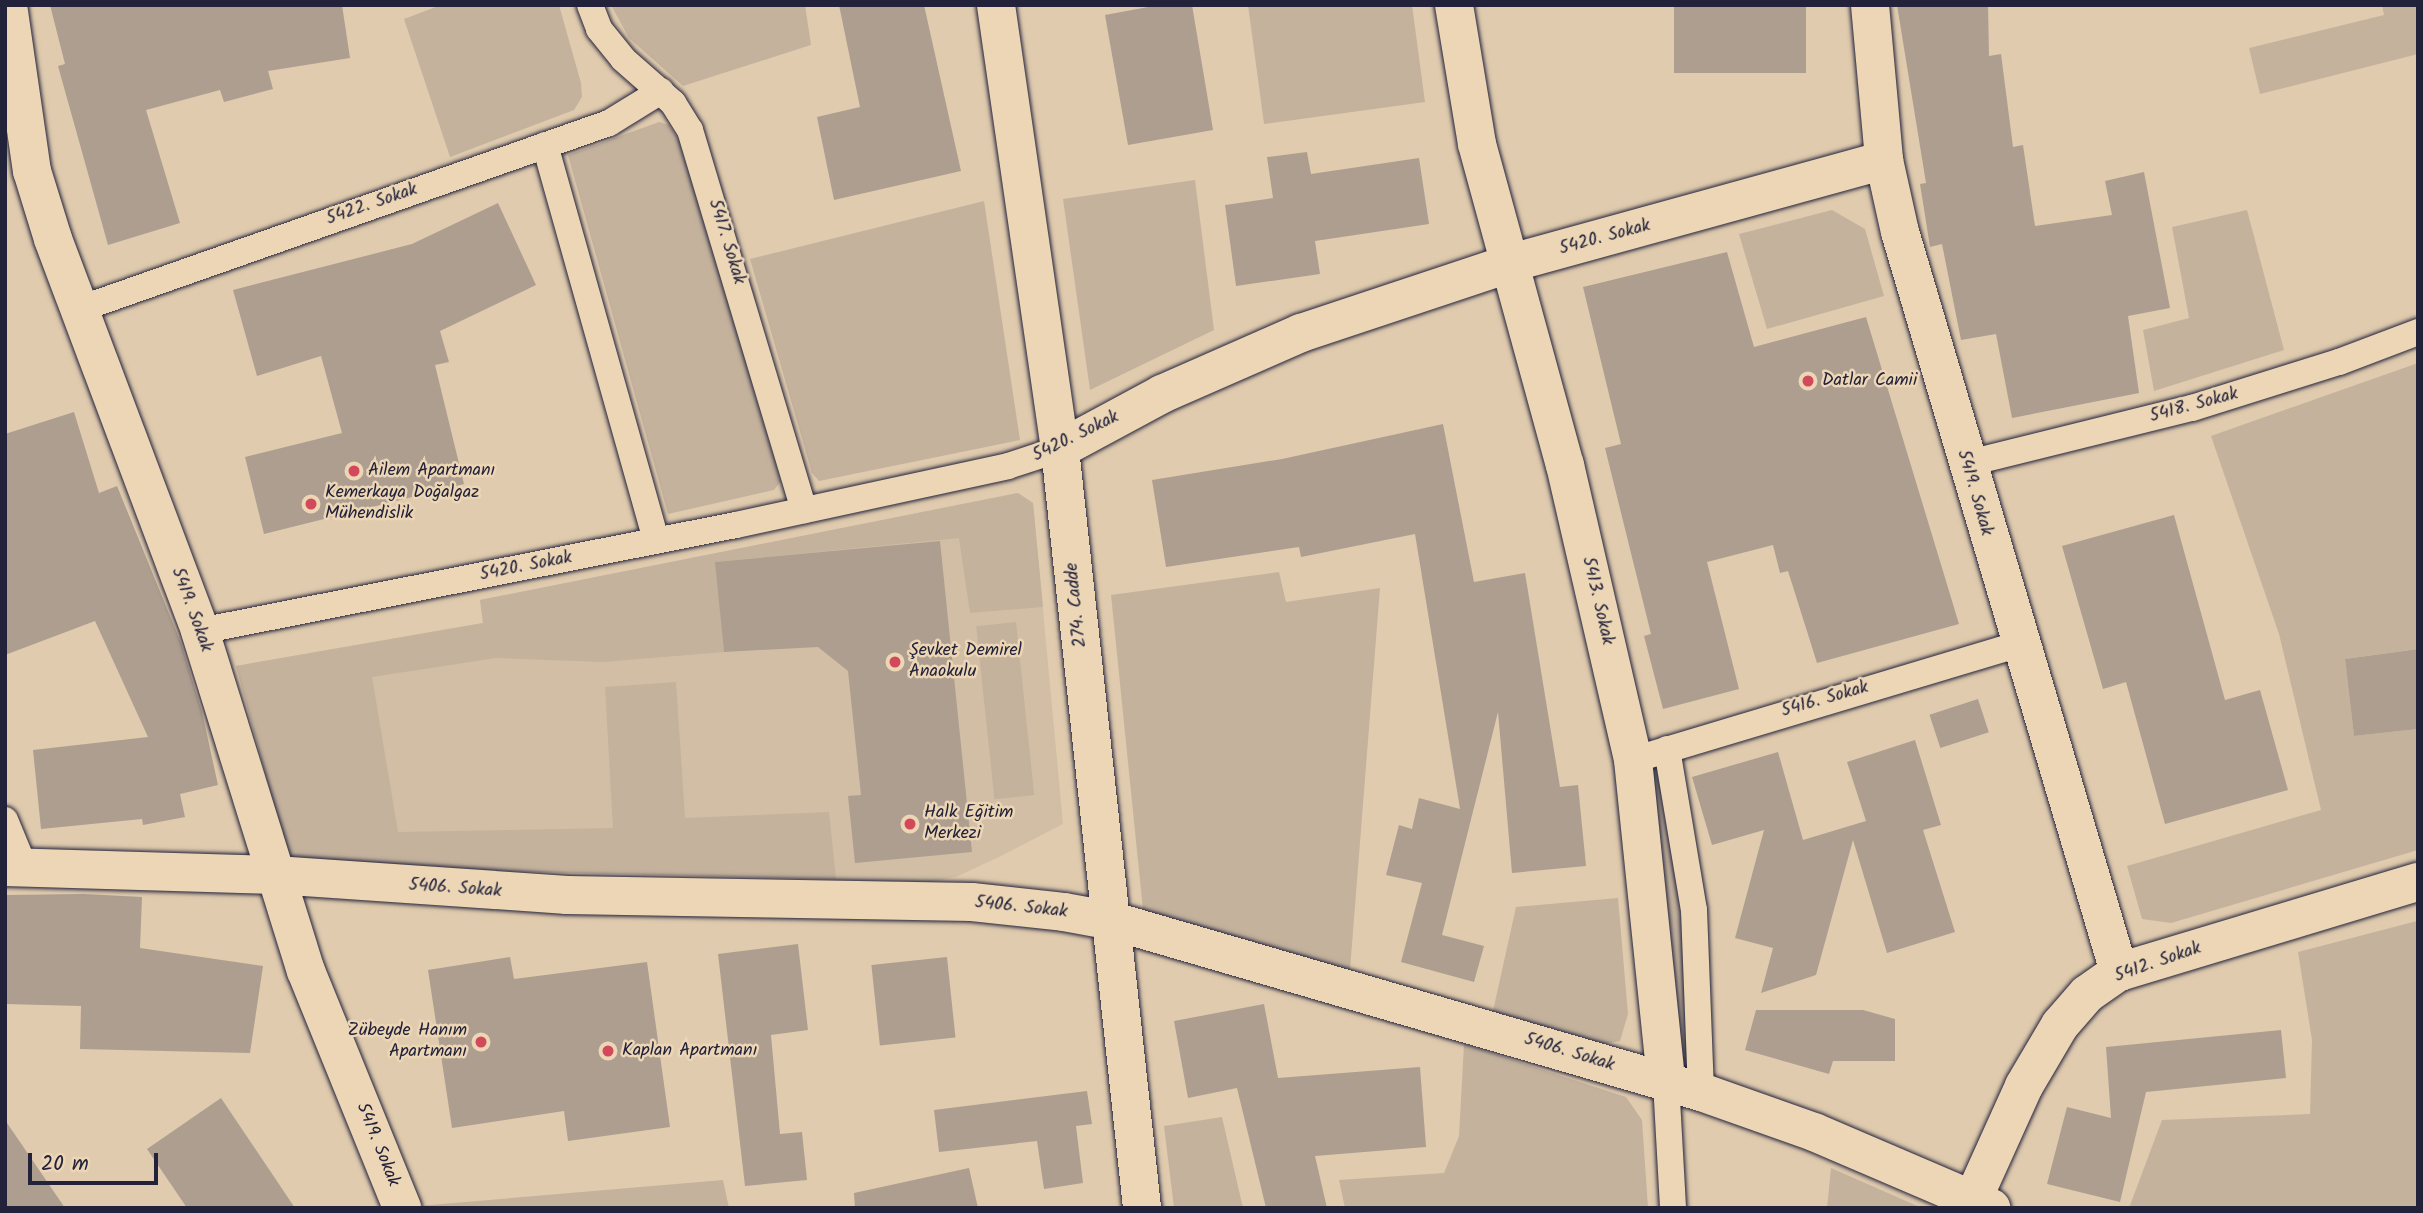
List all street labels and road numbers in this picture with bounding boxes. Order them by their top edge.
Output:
street label: 5422. Sokak [324,179,420,231]
street label: 5417. Sokak [703,197,749,287]
street label: 5420. Sokak [1557,215,1653,261]
street label: 5418. Sokak [2147,384,2241,428]
street label: 5420. Sokak [1029,407,1123,467]
street label: 5419. Sokak [1951,447,1997,539]
street label: 5420. Sokak [478,547,574,587]
street label: 5413. Sokak [1576,555,1618,647]
street label: 274. Cadde [1062,561,1092,649]
street label: 5419. Sokak [166,565,216,655]
street label: 5416. Sokak [1779,677,1871,723]
street label: 5406. Sokak [408,875,502,903]
street label: 5406. Sokak [974,892,1068,924]
street label: 5412. Sokak [2112,938,2204,988]
street label: 5406. Sokak [1521,1029,1617,1077]
street label: 5419. Sokak [350,1100,404,1190]

